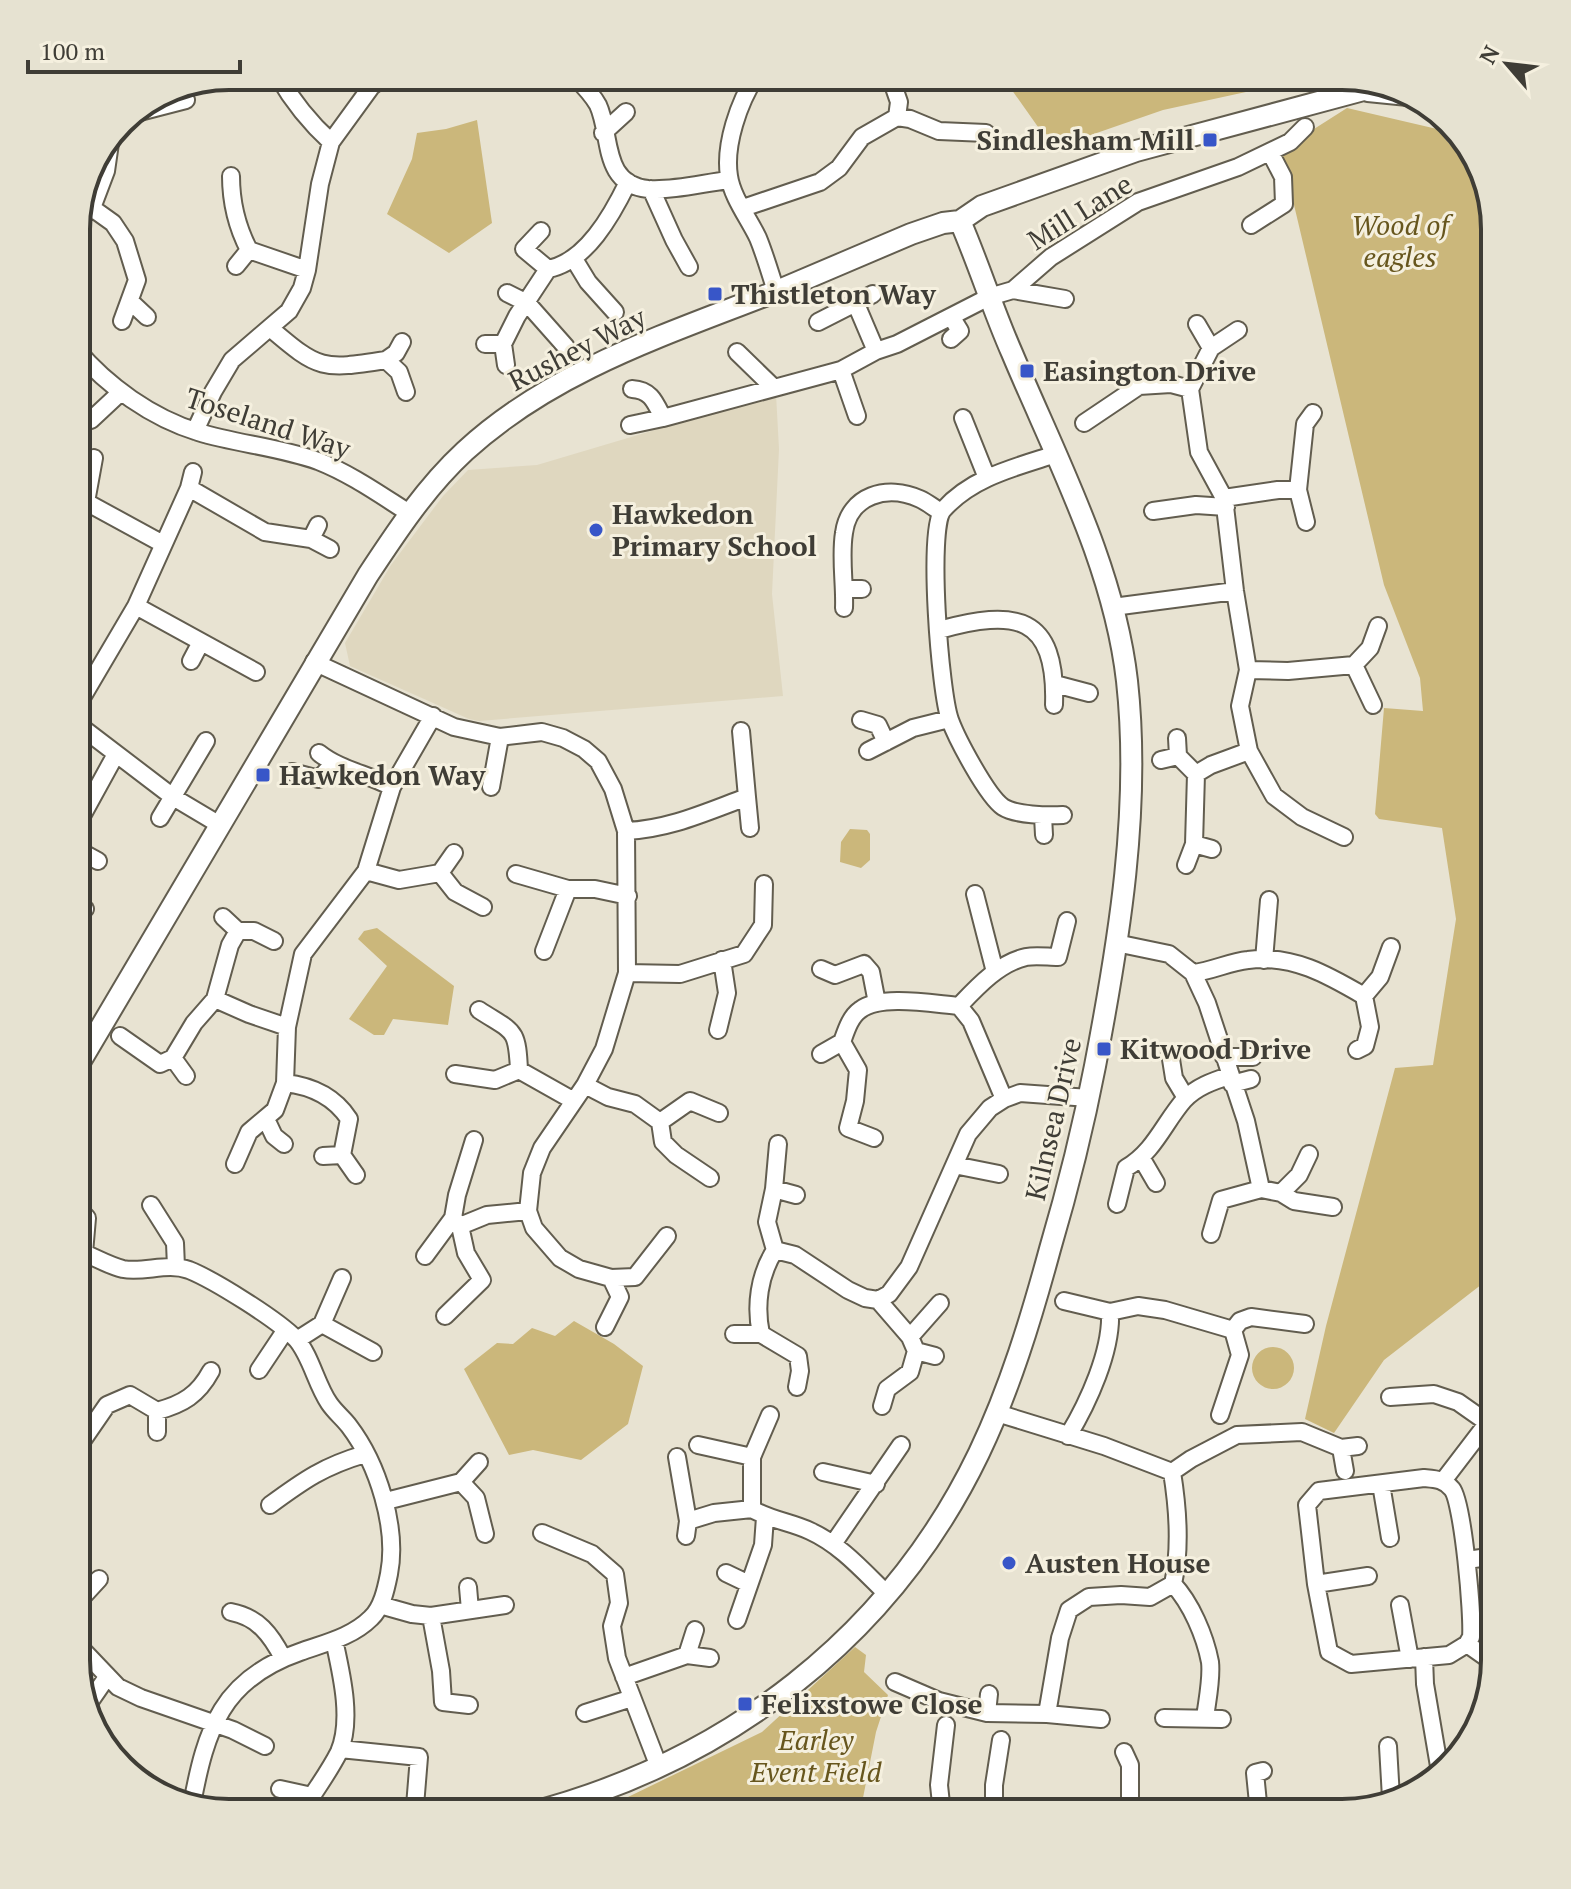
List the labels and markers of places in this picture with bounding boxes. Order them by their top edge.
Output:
place label: Sindlesham Mill [976,121,1194,158]
marker: Sindlesham Mill [1201,131,1219,149]
place label: Thistleton Way [731,275,937,312]
marker: Thistleton Way [706,285,724,303]
place label: Easington Drive [1043,352,1256,389]
marker: Easington Drive [1018,362,1036,380]
place label: Hawkedon Primary School [612,495,817,564]
marker: Hawkedon Primary School [587,521,605,539]
place label: Hawkedon Way [279,756,487,793]
marker: Hawkedon Way [254,766,272,784]
place label: Kitwood Drive [1120,1030,1311,1067]
marker: Kitwood Drive [1095,1040,1113,1058]
place label: Austen House [1025,1544,1211,1581]
marker: Austen House [1000,1554,1018,1572]
place label: Felixstowe Close [761,1685,983,1722]
marker: Felixstowe Close [736,1695,754,1713]

